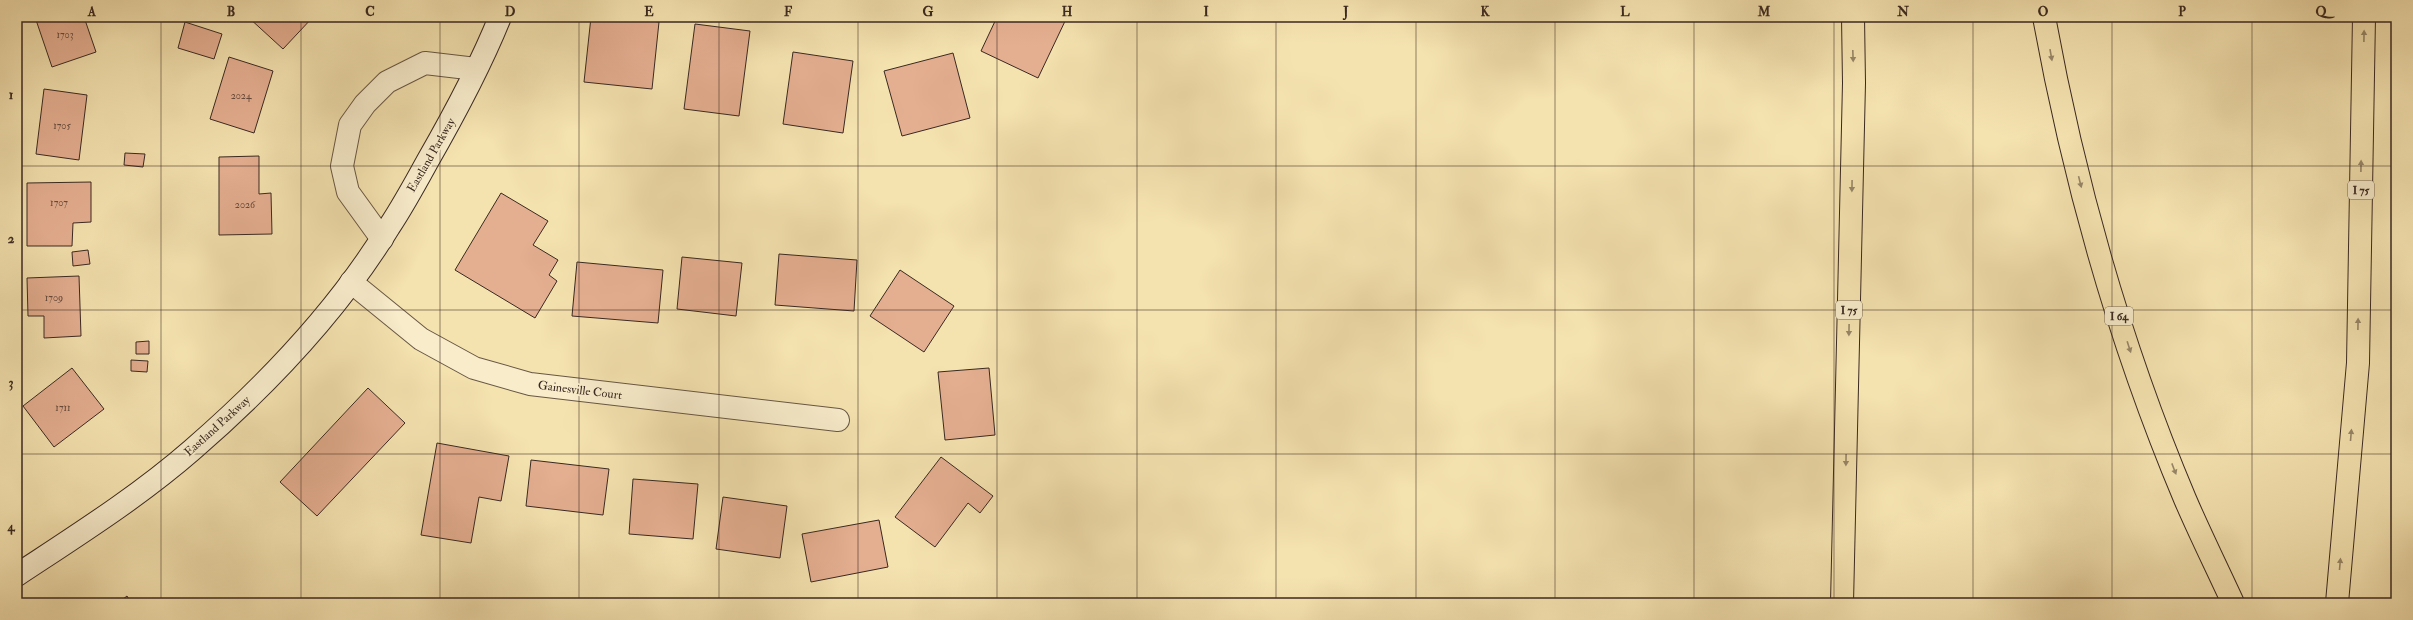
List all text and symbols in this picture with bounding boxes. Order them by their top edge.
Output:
text: A [87,4,97,20]
text: B [227,4,235,20]
text: C [365,4,375,20]
text: D [505,4,516,20]
text: E [644,4,654,20]
text: F [784,4,793,20]
text: G [923,4,934,20]
text: H [1062,4,1073,20]
text: I [1203,4,1209,20]
text: J [1342,4,1349,21]
text: K [1480,4,1490,20]
text: L [1620,4,1630,20]
text: M [1757,4,1771,20]
text: N [1896,4,1909,20]
text: O [2038,4,2049,20]
text: P [2178,4,2186,20]
text: Q [2316,4,2336,20]
house number: 1703 [56,29,74,41]
one-way arrow [2361,29,2367,42]
one-way arrow [2049,49,2055,61]
one-way arrow [1850,50,1857,62]
text: 1 [9,87,14,103]
house number: 2024 [231,90,252,102]
street label: Eastland Parkway [404,115,459,195]
house number: 1705 [53,120,71,132]
one-way arrow [2358,159,2364,172]
one-way arrow [2078,176,2084,188]
one-way arrow [1849,180,1855,193]
road number: I 75 [2348,181,2374,199]
house number: 1707 [50,197,68,209]
house number: 2026 [235,199,256,211]
text: 2 [8,231,15,247]
house number: 1709 [45,292,63,304]
road number: I 75 [1836,301,1862,319]
road number: I 64 [2105,307,2133,325]
one-way arrow [2355,317,2361,330]
one-way arrow [1845,324,1852,336]
one-way arrow [2126,341,2132,353]
text: 3 [9,375,14,391]
street label: Gainesville Court [537,378,623,403]
street label: Eastland Parkway [181,392,254,460]
house number: 1711 [55,402,71,414]
one-way arrow [2348,429,2355,441]
one-way arrow [1842,454,1849,466]
one-way arrow [2171,463,2177,475]
text: 4 [6,519,15,535]
one-way arrow [2337,558,2344,570]

